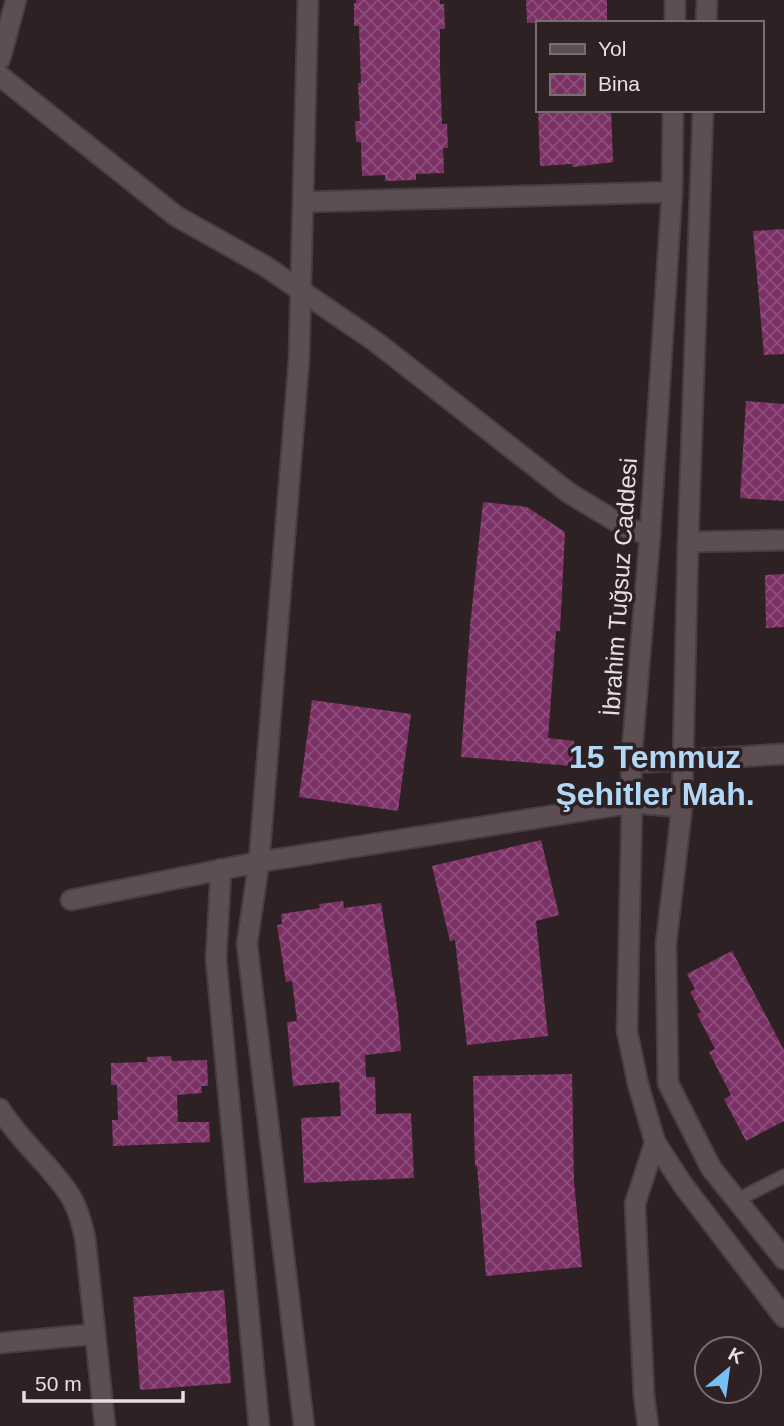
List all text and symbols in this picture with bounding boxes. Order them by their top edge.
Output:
legend [536,21,763,112]
text: Yol [598,37,626,60]
text: Bina [598,72,640,95]
street label: İbrahim Tuğsuz Caddesi [597,457,642,717]
district label: 15 Temmuz Şehitler Mah. [555,739,755,812]
north arrow [693,1335,763,1405]
text: K [725,1343,747,1368]
scale bar [24,1360,184,1404]
text: 50 m [35,1372,82,1395]

